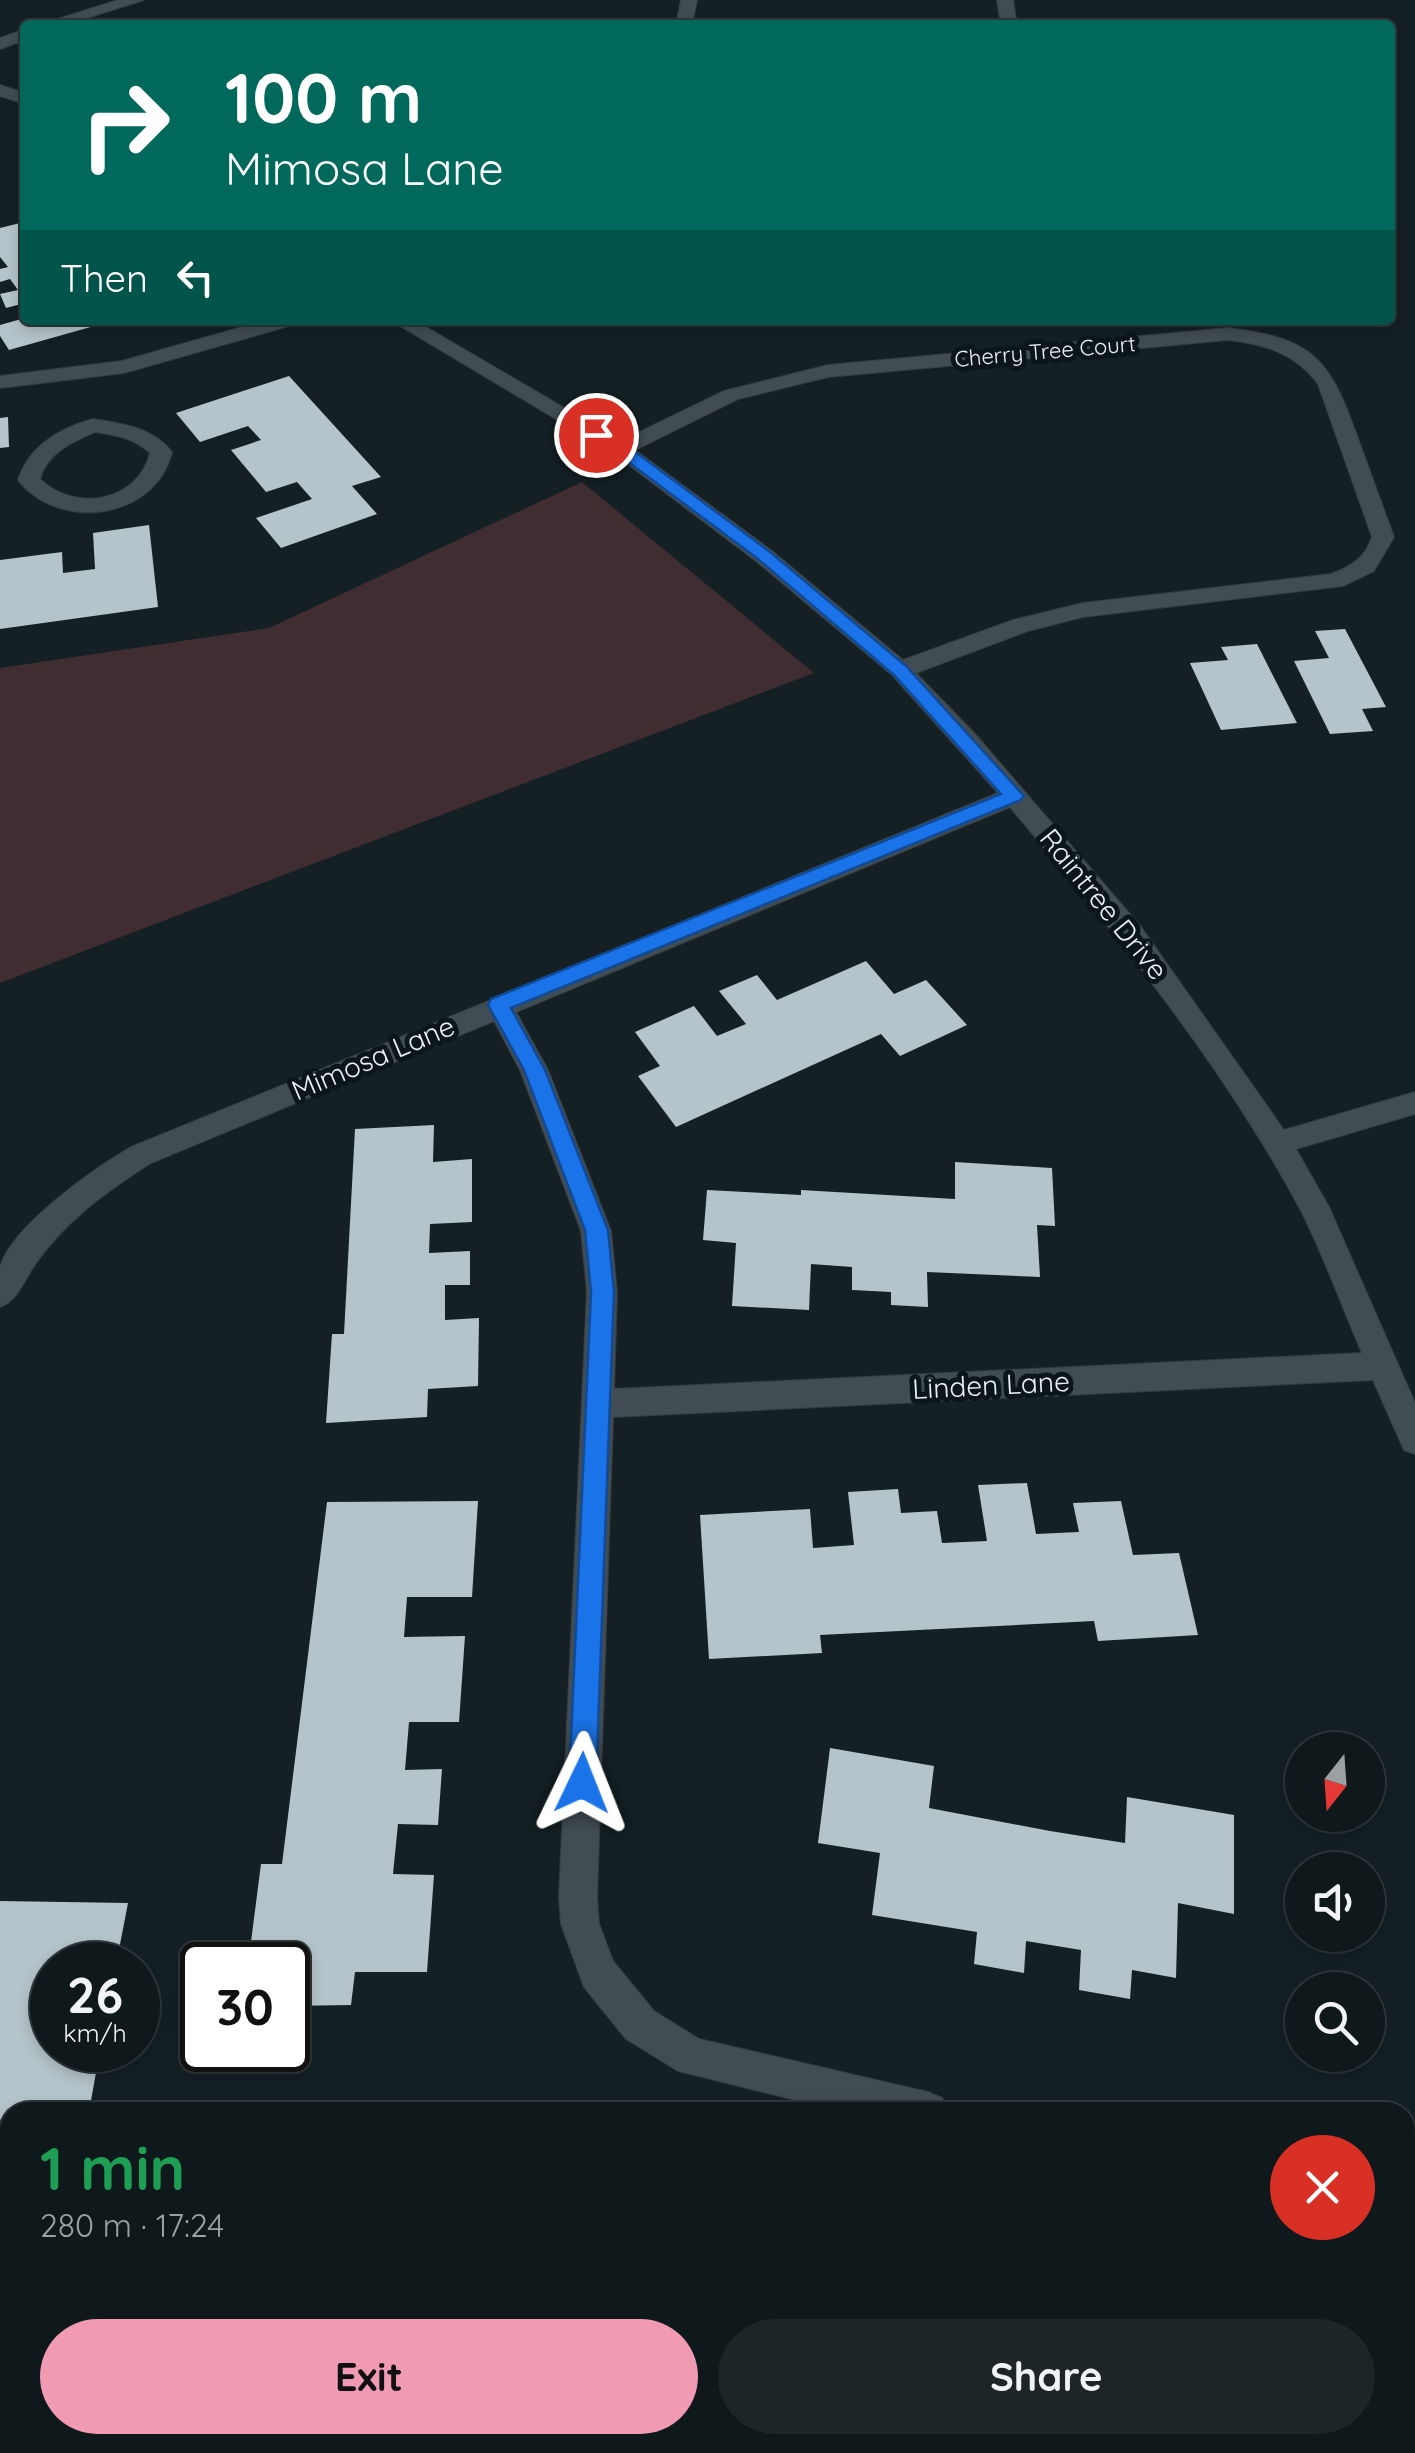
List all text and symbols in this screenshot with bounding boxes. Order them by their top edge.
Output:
text: 100 m [225,53,422,141]
icon: right [60,60,190,190]
text: Mimosa Lane [225,140,504,196]
icon: left [168,250,223,305]
text: Then [60,254,148,302]
street label: Cherry Tree Court [953,329,1137,373]
pin [554,393,639,478]
icon: arrive [569,408,624,463]
street label: Raintree Drive [1033,821,1176,986]
street label: Mimosa Lane [286,1008,459,1108]
street label: Linden Lane [911,1363,1071,1406]
position arrow [530,1731,634,1835]
north arrow [1285,1732,1385,1832]
map controls [1285,1732,1385,2072]
button: sound [1285,1852,1385,1952]
speed limit sign: 30 [180,1942,310,2072]
text: 26 [67,1963,123,2026]
button: search [1285,1972,1385,2072]
text: km/h [63,2017,127,2048]
text: 1 min [40,2130,185,2205]
button: close [1270,2135,1375,2240]
text: 280 m · 17:24 [40,2205,224,2245]
button: Exit [40,2319,698,2434]
button: Share [718,2319,1375,2434]

